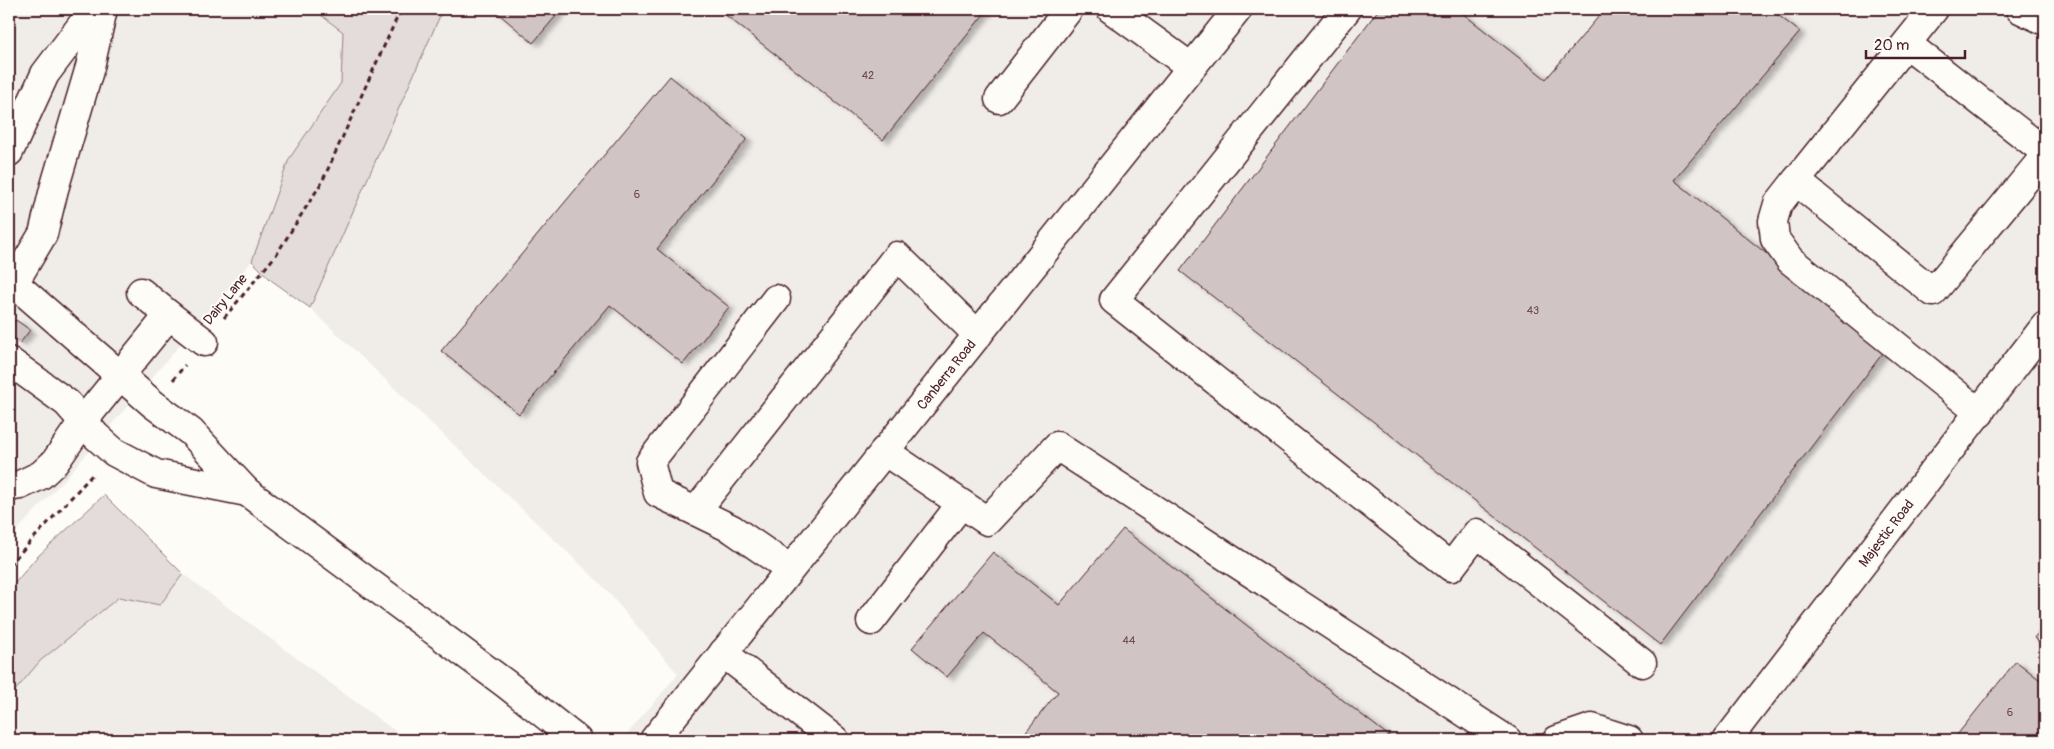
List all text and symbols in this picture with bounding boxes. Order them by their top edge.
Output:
scale bar [1866,28,1965,60]
text: 20 m [1874,36,1909,55]
house number: 42 [862,69,874,82]
house number: 6 [634,188,640,201]
street label: Dairy Lane [200,270,251,328]
house number: 43 [1527,304,1539,317]
street label: Canberra Road [913,336,980,413]
street label: Majestic Road [1855,496,1918,570]
house number: 44 [1123,634,1136,647]
house number: 6 [2007,706,2013,719]

